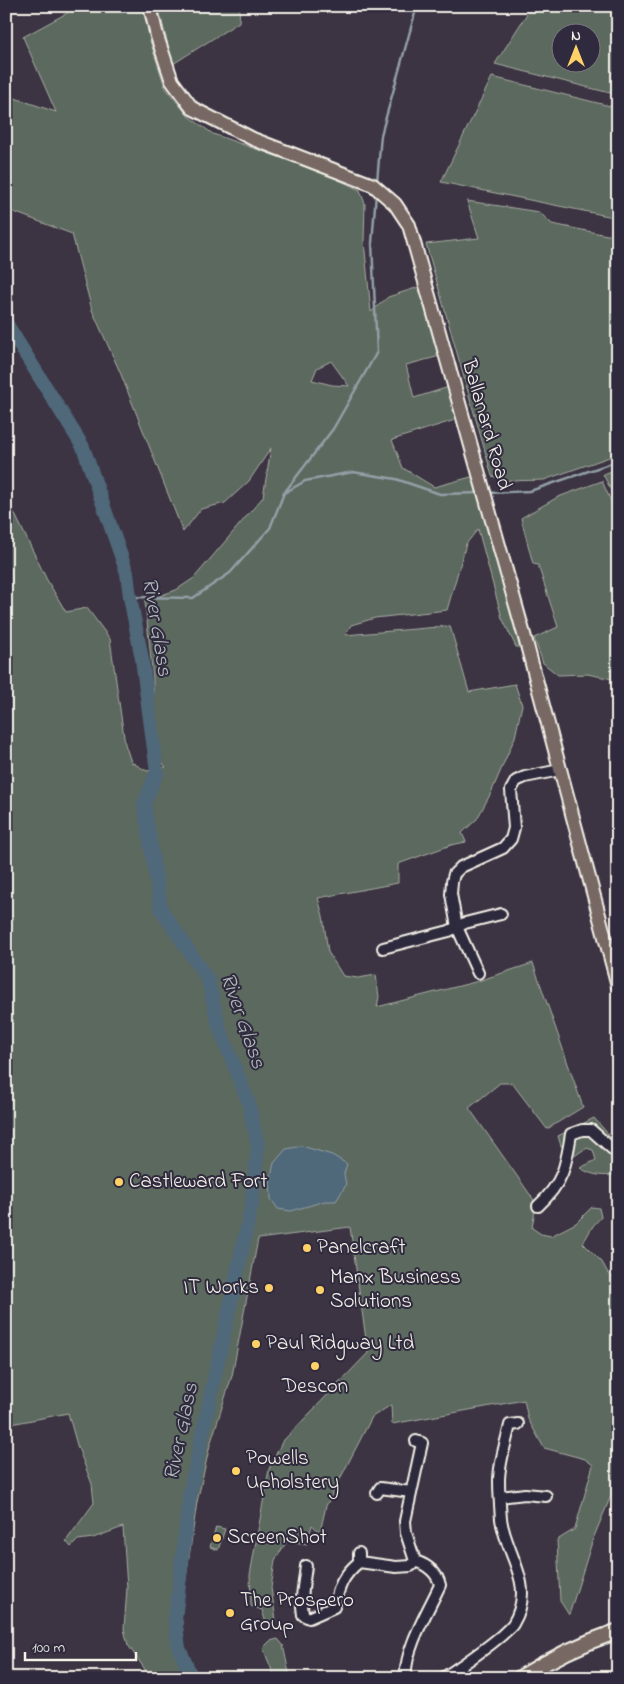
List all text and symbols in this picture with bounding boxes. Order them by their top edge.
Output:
north arrow [552,22,602,72]
text: N [571,26,581,47]
street label: Ballanard Road [453,355,519,494]
water label: River Glass [132,575,180,679]
water label: River Glass [211,969,274,1074]
place label: Castleward Fort [129,1167,267,1197]
marker: Castleward Fort [113,1176,125,1188]
place label: Panelcraft [317,1233,406,1263]
marker: Panelcraft [301,1242,313,1254]
place label: Manx Business Solutions [330,1263,461,1317]
place label: IT Works [183,1273,259,1303]
marker: IT Works [263,1282,275,1294]
marker: Manx Business Solutions [314,1284,326,1296]
place label: Paul Ridgway Ltd [266,1329,414,1361]
marker: Paul Ridgway Ltd [250,1338,262,1350]
marker: Descon [309,1360,321,1372]
place label: Descon [281,1372,348,1402]
water label: River Glass [156,1379,208,1484]
place label: Powells Upholstery [246,1444,339,1500]
marker: Powells Upholstery [230,1465,242,1477]
place label: ScreenShot [227,1523,327,1553]
marker: ScreenShot [211,1532,223,1544]
place label: The Prospero Group [240,1586,354,1640]
marker: The Prospero Group [224,1607,236,1619]
scale bar [25,1629,136,1661]
text: 100 m [32,1637,65,1659]

